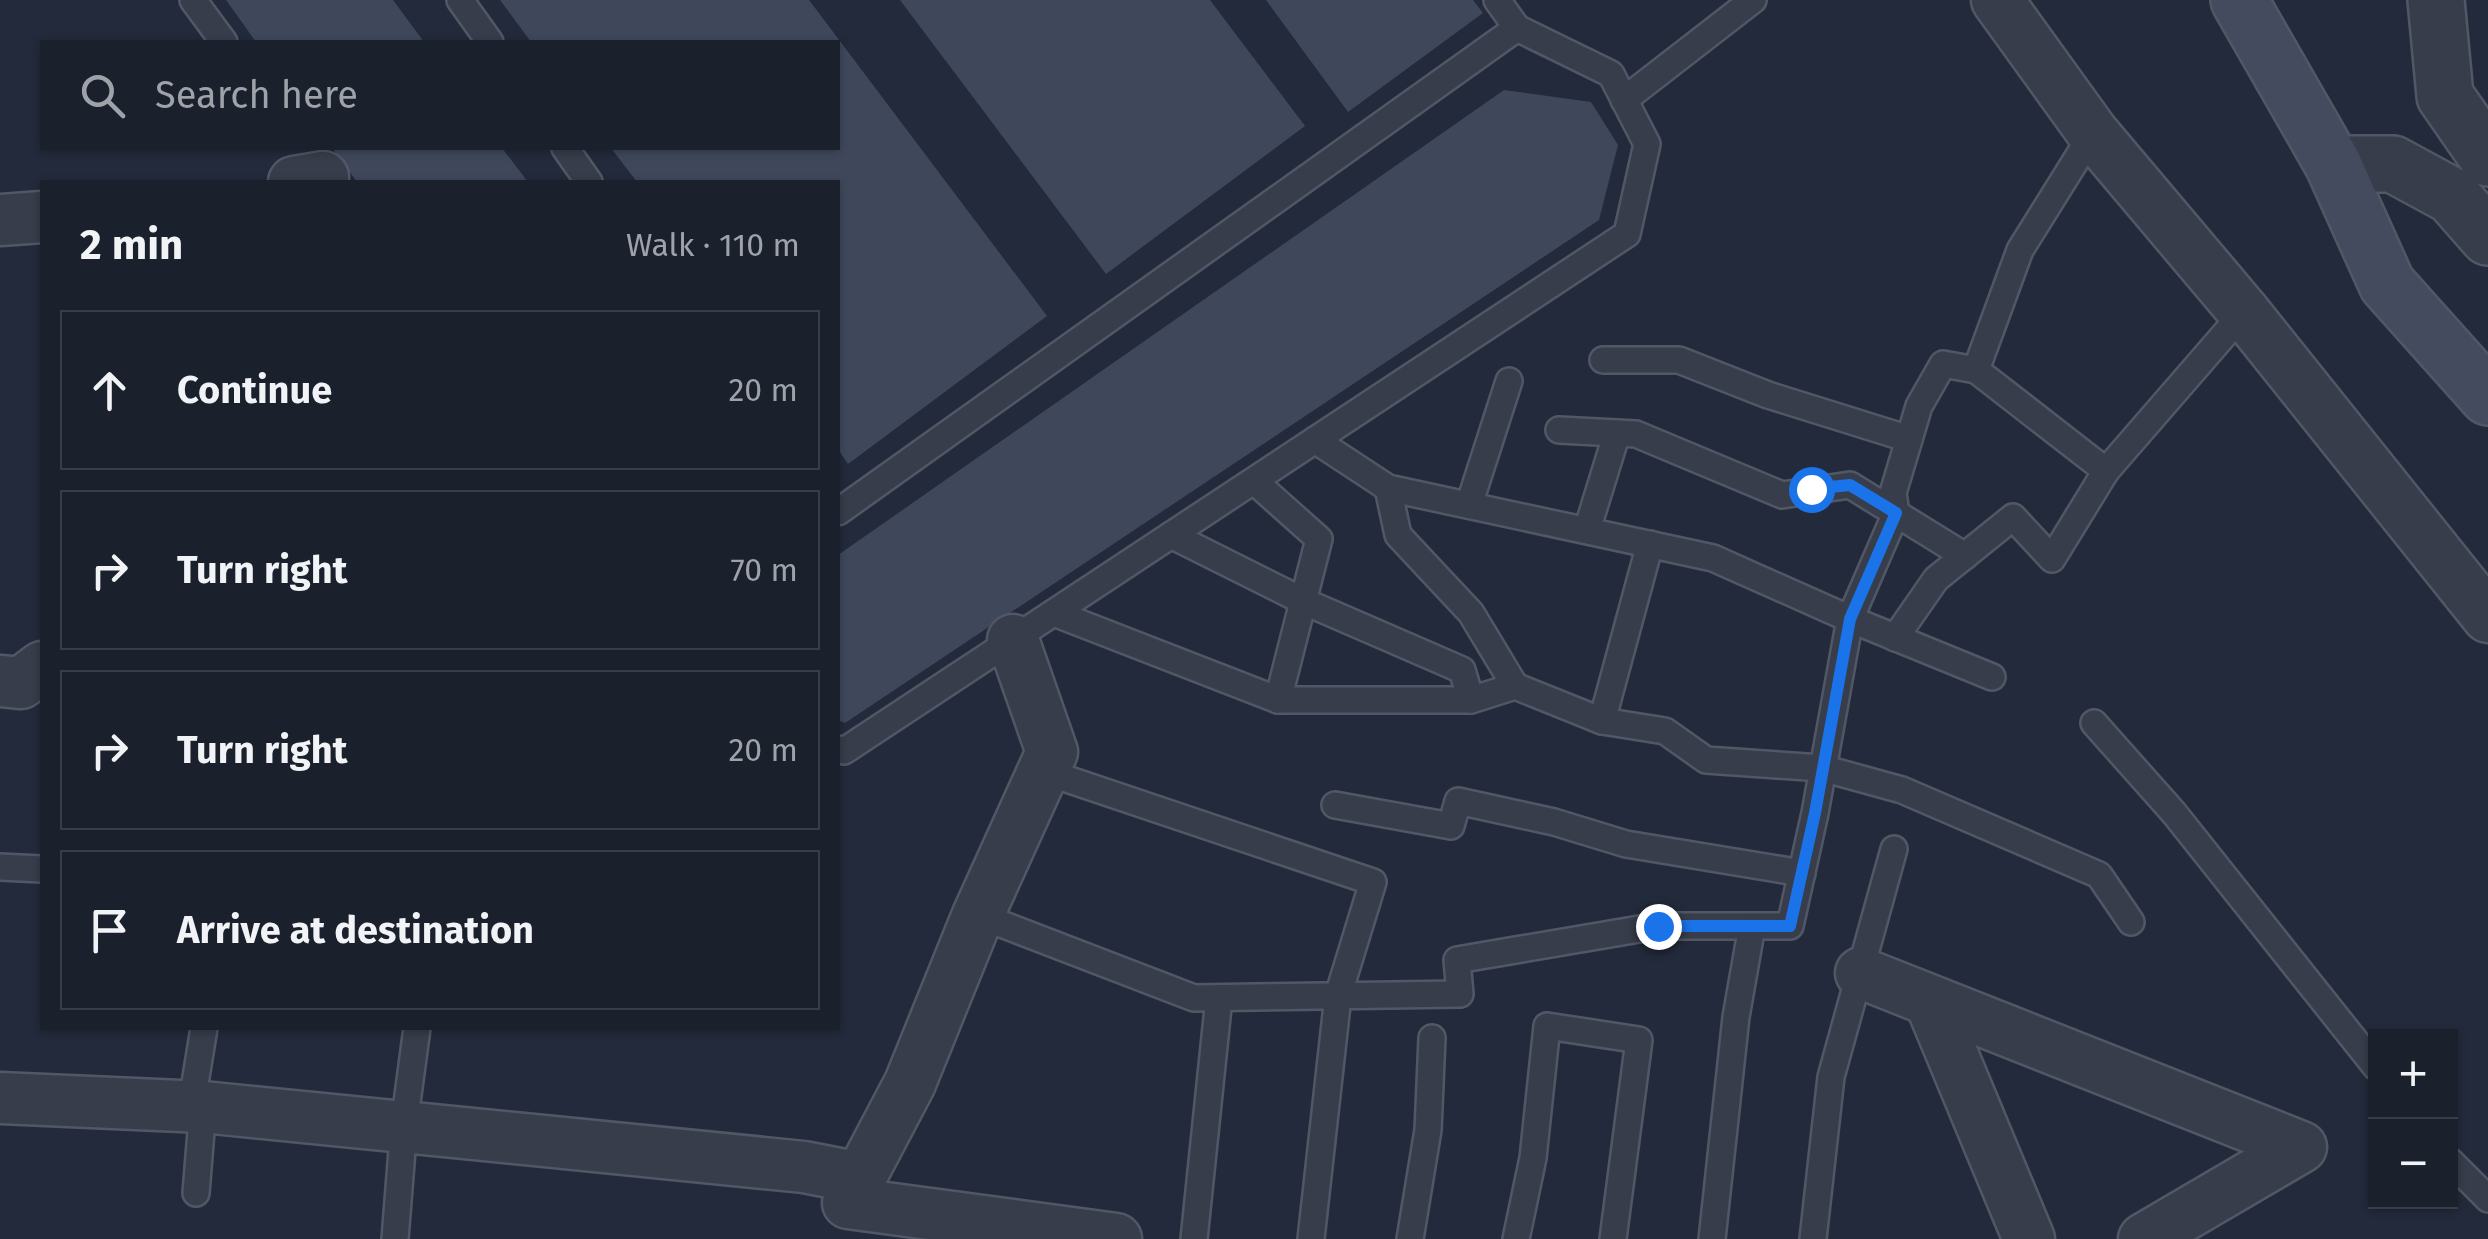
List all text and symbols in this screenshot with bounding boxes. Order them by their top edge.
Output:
search box [40,40,840,150]
icon: search [75,68,130,123]
text: Search here [155,72,358,118]
text: 2 min [80,220,183,270]
text: Walk · 110 m [626,226,800,264]
icon: ahead [82,363,137,418]
text: Continue [177,367,332,413]
text: 20 m [728,371,798,409]
route start [1789,467,1835,513]
icon: right [82,543,137,598]
text: Turn right [177,547,347,593]
text: 70 m [730,551,798,589]
icon: right [82,723,137,778]
text: Turn right [177,727,347,773]
text: 20 m [728,731,798,769]
icon: arrive [82,903,137,958]
route end [1636,904,1682,950]
text: Arrive at destination [177,907,534,953]
map controls [2368,1029,2458,1209]
button: + [2368,1029,2458,1119]
button: − [2368,1119,2458,1209]

